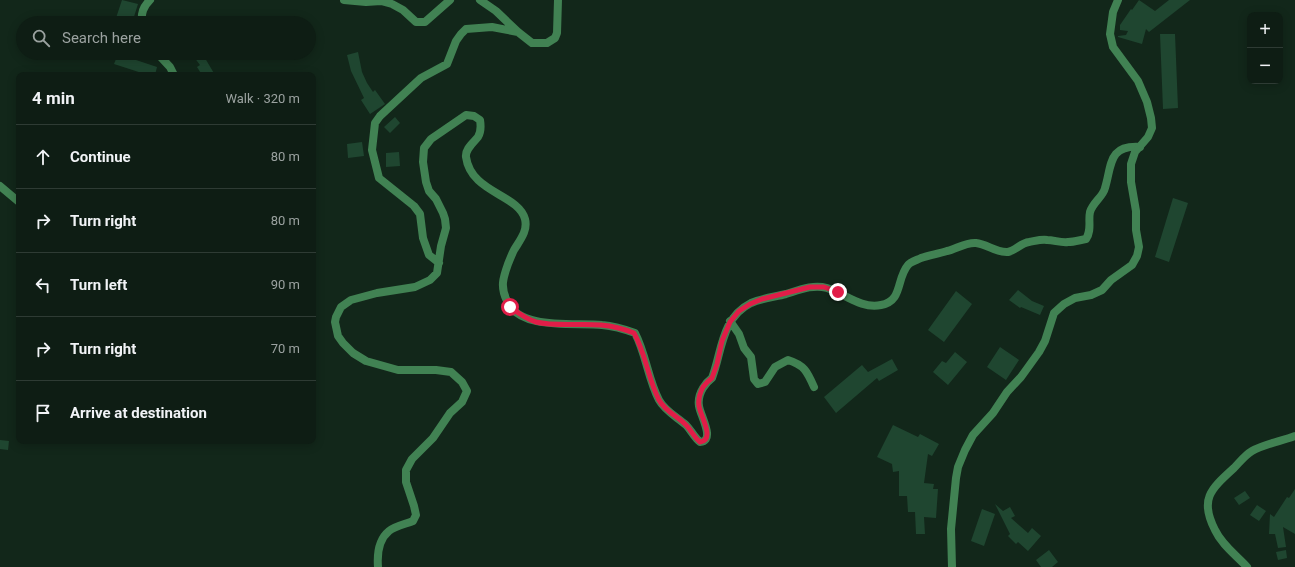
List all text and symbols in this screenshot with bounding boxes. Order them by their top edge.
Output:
map controls [1247,12,1283,84]
button: + [1247,12,1283,48]
search box [16,16,316,60]
icon: search [30,27,52,49]
text: Search here [62,29,141,47]
button: − [1247,48,1283,84]
text: 4 min [32,88,75,108]
text: Walk · 320 m [225,91,300,106]
icon: ahead [32,146,54,168]
text: Continue [70,148,131,166]
text: 80 m [271,149,300,164]
icon: right [32,210,54,232]
text: Turn right [70,212,136,230]
text: 80 m [271,213,300,228]
icon: left [32,274,54,296]
text: Turn left [70,276,127,294]
text: 90 m [271,277,300,292]
route end [829,283,847,301]
route start [501,298,519,316]
icon: right [32,338,54,360]
text: Turn right [70,340,136,358]
text: 70 m [271,341,300,356]
icon: arrive [32,402,54,424]
text: Arrive at destination [70,404,207,422]

